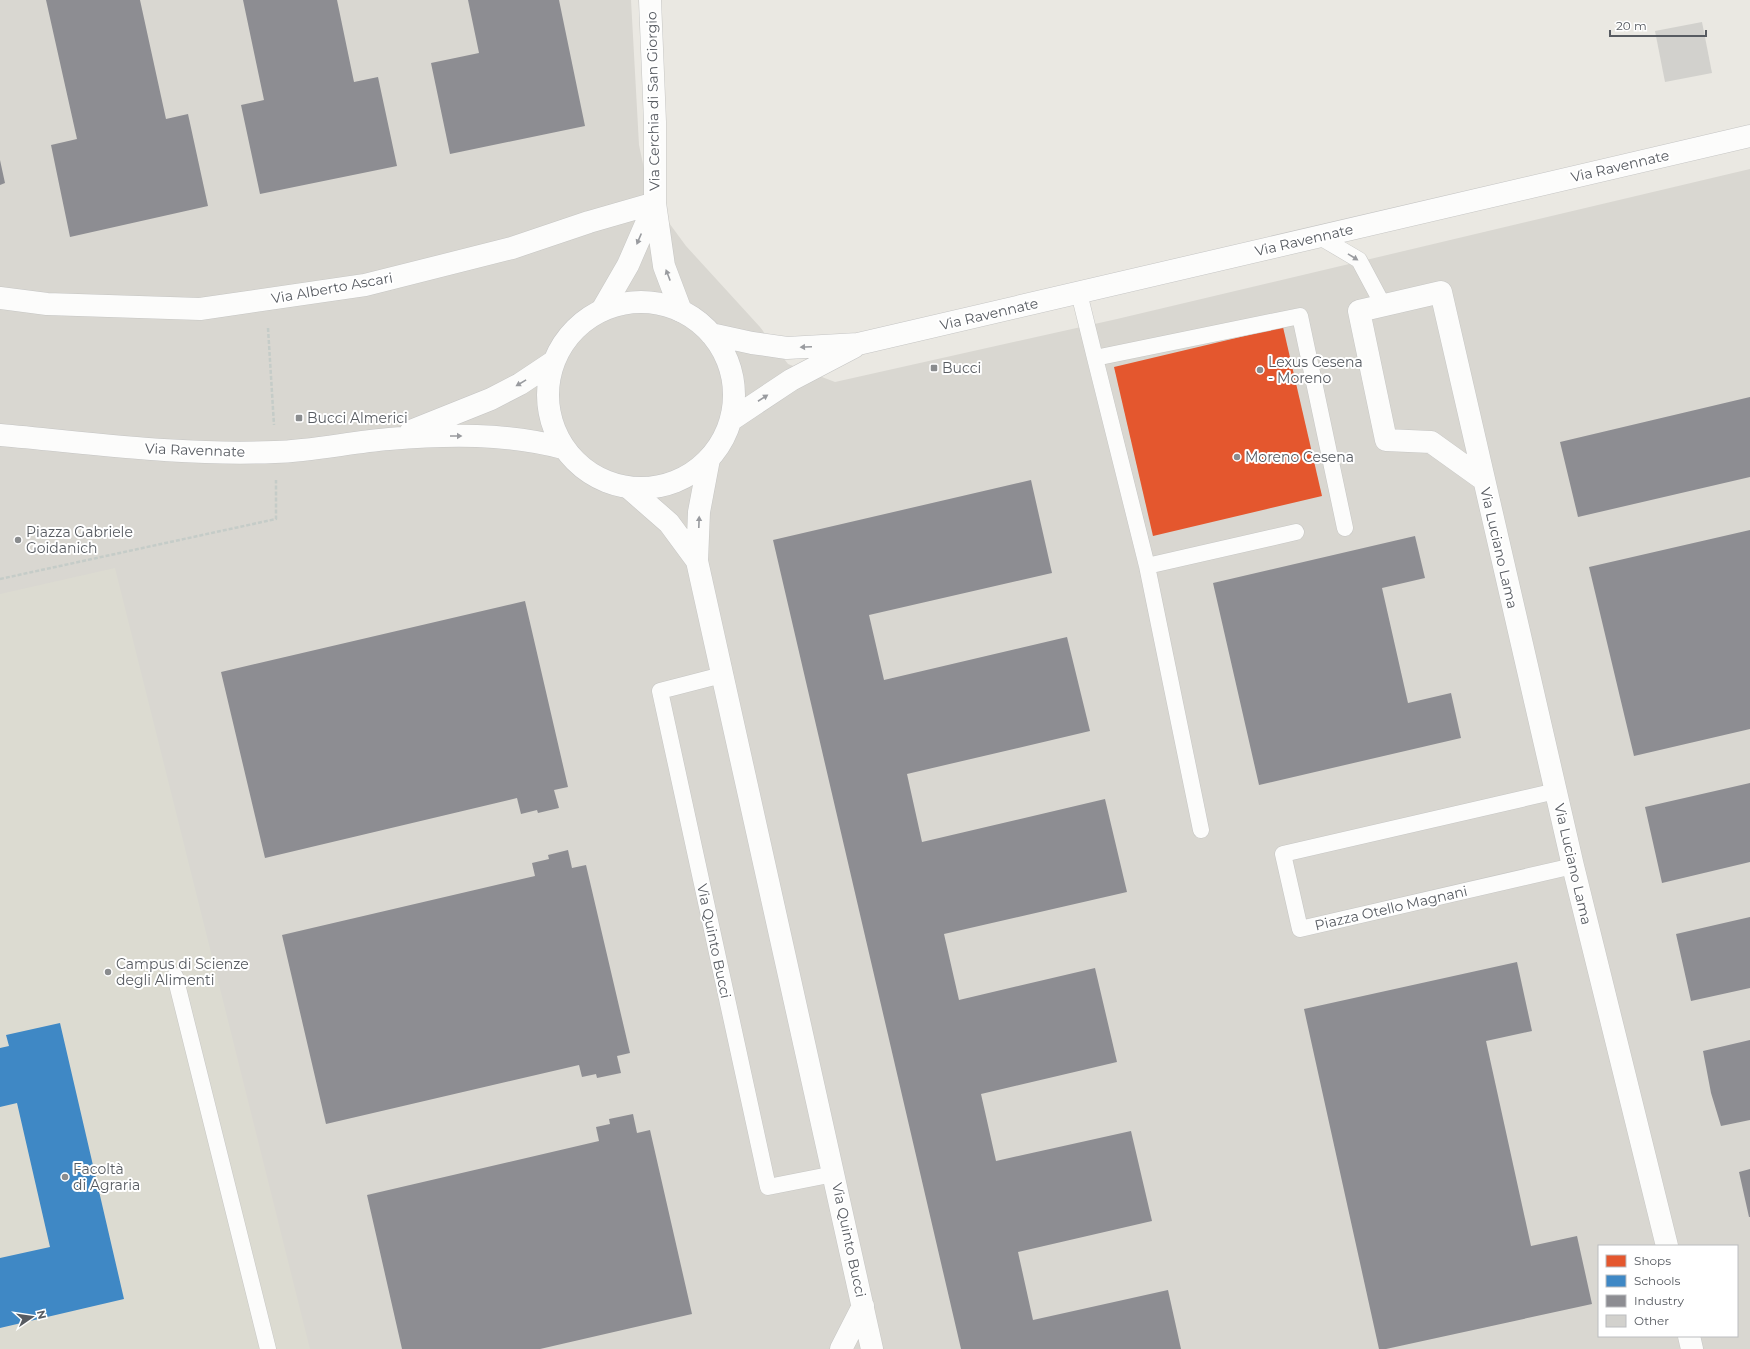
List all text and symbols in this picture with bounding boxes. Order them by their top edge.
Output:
street label: Via Cerchia di San Giorgio [642,11,664,191]
scale bar [1610,12,1706,38]
text: 20 m [1616,18,1647,33]
street label: Via Ravennate [1569,146,1671,186]
street label: Via Ravennate [1253,220,1355,260]
one-way arrow [636,233,642,245]
one-way arrow [1348,253,1359,260]
street label: Via Alberto Ascari [270,268,394,308]
one-way arrow [664,268,670,280]
street label: Via Ravennate [938,294,1040,334]
one-way arrow [799,344,812,350]
place label: Lexus Cesena - Moreno [1268,353,1363,387]
place label: Bucci [942,359,981,377]
marker: Bucci [929,363,939,373]
marker: Lexus Cesena - Moreno [1255,365,1265,375]
one-way arrow [516,379,526,387]
one-way arrow [758,395,769,402]
place label: Bucci Almerici [307,409,408,427]
marker: Bucci Almerici [294,413,304,423]
one-way arrow [450,433,463,439]
street label: Via Ravennate [145,439,245,461]
place label: Moreno Cesena [1245,448,1354,466]
marker: Moreno Cesena [1232,452,1242,462]
street label: Via Luciano Lama [1476,486,1522,610]
one-way arrow [696,515,702,528]
place label: Piazza Gabriele Goidanich [26,523,133,557]
marker: Piazza Gabriele Goidanich [13,535,23,545]
street label: Via Luciano Lama [1550,802,1596,926]
street label: Via Quinto Bucci [693,882,735,1000]
street label: Piazza Otello Magnani [1313,882,1469,934]
place label: Campus di Scienze degli Alimenti [116,955,249,989]
marker: Campus di Scienze degli Alimenti [103,967,113,977]
place label: Facoltà di Agraria [73,1160,140,1194]
marker: Facoltà di Agraria [60,1172,70,1182]
street label: Via Quinto Bucci [828,1181,870,1299]
legend [1598,1245,1738,1337]
text: Shops [1634,1253,1671,1268]
text: Schools [1634,1273,1680,1288]
text: Industry [1634,1293,1684,1308]
north arrow [12,1297,52,1337]
text: N [34,1309,50,1321]
text: Other [1634,1313,1669,1328]

